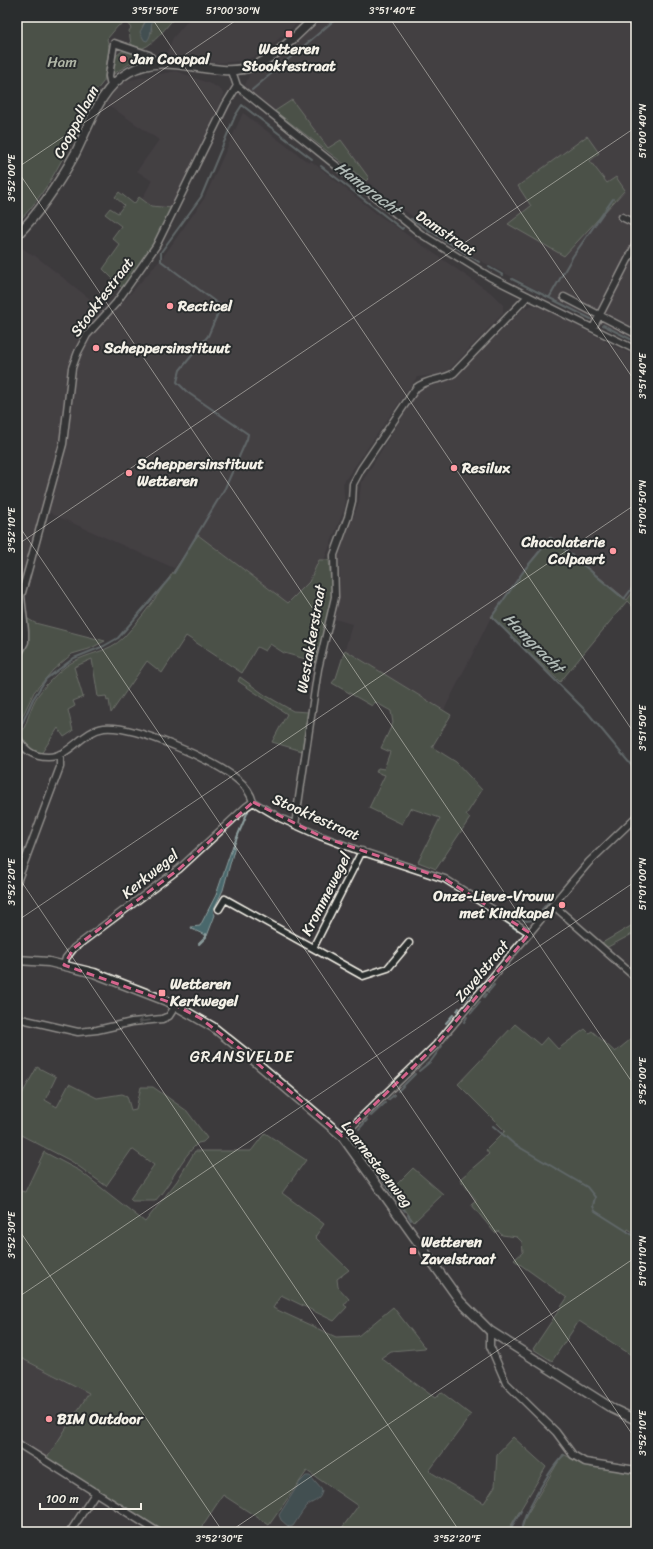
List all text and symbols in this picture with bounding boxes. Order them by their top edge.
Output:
text: 3°51'50"E [132,2,179,20]
text: 51°00'30"N [206,2,260,20]
text: 3°51'40"E [369,2,417,20]
marker: Wetteren Stooktestraat [284,29,294,39]
place label: Wetteren Stooktestraat [241,36,336,79]
place label: Jan Cooppal [130,46,210,72]
park label: Ham [47,49,77,75]
marker: Jan Cooppal [118,54,128,64]
street label: Cooppallaan [46,81,106,163]
text: 51°00'40"N [634,104,652,158]
text: 3°52'00"E [3,153,21,202]
water label: Hamgracht [328,153,410,224]
street label: Damstraat [410,203,482,263]
street label: Stooktestraat [63,251,141,342]
place label: Recticel [177,293,233,319]
marker: Recticel [165,301,175,311]
place label: Scheppersinstituut [103,335,231,361]
marker: Scheppersinstituut [91,343,101,353]
text: 3°51'40"E [634,351,652,399]
place label: Scheppersinstituut Wetteren [136,451,264,494]
place label: Resilux [461,455,511,481]
marker: Resilux [449,463,459,473]
marker: Scheppersinstituut Wetteren [124,468,134,478]
text: 51°00'50"N [634,480,652,534]
text: 3°52'10"E [3,506,21,553]
place label: Chocolaterie Colpaert [520,529,606,572]
marker: Chocolaterie Colpaert [608,546,618,556]
street label: Westakkerstraat [289,582,333,695]
water label: Hamgracht [496,605,573,682]
text: 3°51'50"E [634,704,652,751]
street label: Stooktestraat [268,786,364,848]
street label: Kerkwegel [115,842,185,906]
street label: Krommewegel [294,847,359,940]
text: 3°52'20"E [3,857,21,906]
text: 51°01'00"N [634,858,652,910]
place label: Onze-Lieve-Vrouw met Kindkapel [432,883,555,926]
marker: Onze-Lieve-Vrouw met Kindkapel [557,900,567,910]
street label: Zavelstraat [448,933,517,1008]
place label: Wetteren Kerkwegel [169,971,239,1014]
marker: Wetteren Kerkwegel [157,988,167,998]
one-way arrow [138,1017,151,1025]
district label: GRANSVELDE [190,1042,294,1071]
text: 3°52'00"E [634,1056,652,1105]
street label: Laarnesteenweg [334,1115,420,1214]
text: 3°52'30"E [3,1210,21,1258]
place label: Wetteren Zavelstraat [420,1229,497,1272]
text: 51°01'10"N [634,1236,652,1286]
marker: Wetteren Zavelstraat [408,1246,418,1256]
place label: BIM Outdoor [57,1406,144,1432]
text: 3°52'10"E [634,1409,652,1456]
marker: BIM Outdoor [44,1414,54,1424]
scale bar [40,1485,141,1511]
text: 100 m [46,1488,79,1510]
text: 3°52'30"E [196,1530,244,1548]
text: 3°52'20"E [433,1530,482,1548]

